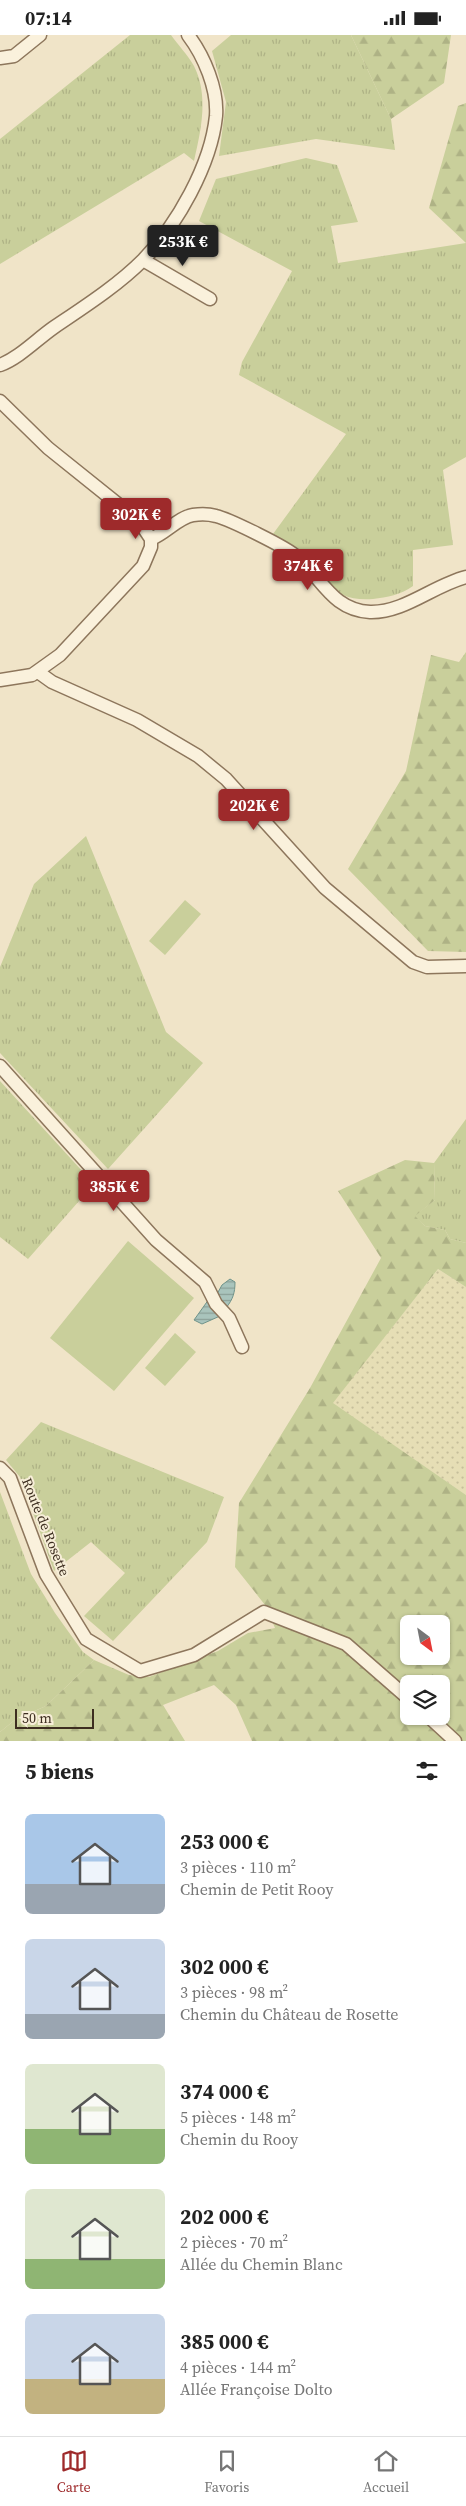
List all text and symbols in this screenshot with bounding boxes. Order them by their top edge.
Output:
text: 07:14 [25,5,72,31]
pin: 253K € [142,225,224,267]
text: 253K € [158,230,208,252]
pin: 302K € [95,497,177,540]
text: 302K € [111,503,161,525]
pin: 374K € [267,549,349,591]
text: 374K € [283,554,333,576]
pin: 202K € [213,789,295,831]
text: 202K € [229,794,279,816]
pin: 385K € [73,1169,155,1212]
text: 385K € [89,1175,139,1197]
street label: Route de Rosette [17,1475,75,1579]
north arrow [400,1615,450,1665]
map controls [400,1615,450,1725]
button: layers [400,1675,450,1725]
scale bar [15,1706,94,1729]
text: 50 m [22,1708,52,1728]
text: 5 biens [25,1757,94,1786]
icon: filters [413,1757,441,1785]
text: 253 000 € [180,1827,269,1856]
icon: home [65,1834,125,1894]
text: 3 pièces · 110 m² [180,1856,296,1878]
text: Chemin de Petit Rooy [180,1878,333,1900]
text: 302 000 € [180,1952,269,1981]
icon: home [65,1959,125,2019]
text: 3 pièces · 98 m² [180,1981,288,2003]
text: Chemin du Château de Rosette [180,2003,399,2025]
text: 374 000 € [180,2077,269,2106]
icon: home [65,2084,125,2144]
text: 5 pièces · 148 m² [180,2106,296,2128]
text: Chemin du Rooy [180,2128,298,2150]
text: 202 000 € [180,2202,269,2231]
icon: home [65,2209,125,2269]
text: 2 pièces · 70 m² [180,2231,288,2253]
text: Allée du Chemin Blanc [180,2253,343,2275]
text: 385 000 € [180,2327,269,2356]
icon: home [65,2334,125,2394]
text: 4 pièces · 144 m² [180,2356,296,2378]
text: Allée Françoise Dolto [180,2378,332,2400]
tab: Carte [57,2447,91,2497]
tab: Favoris [204,2447,249,2497]
tab: Accueil [363,2447,409,2497]

